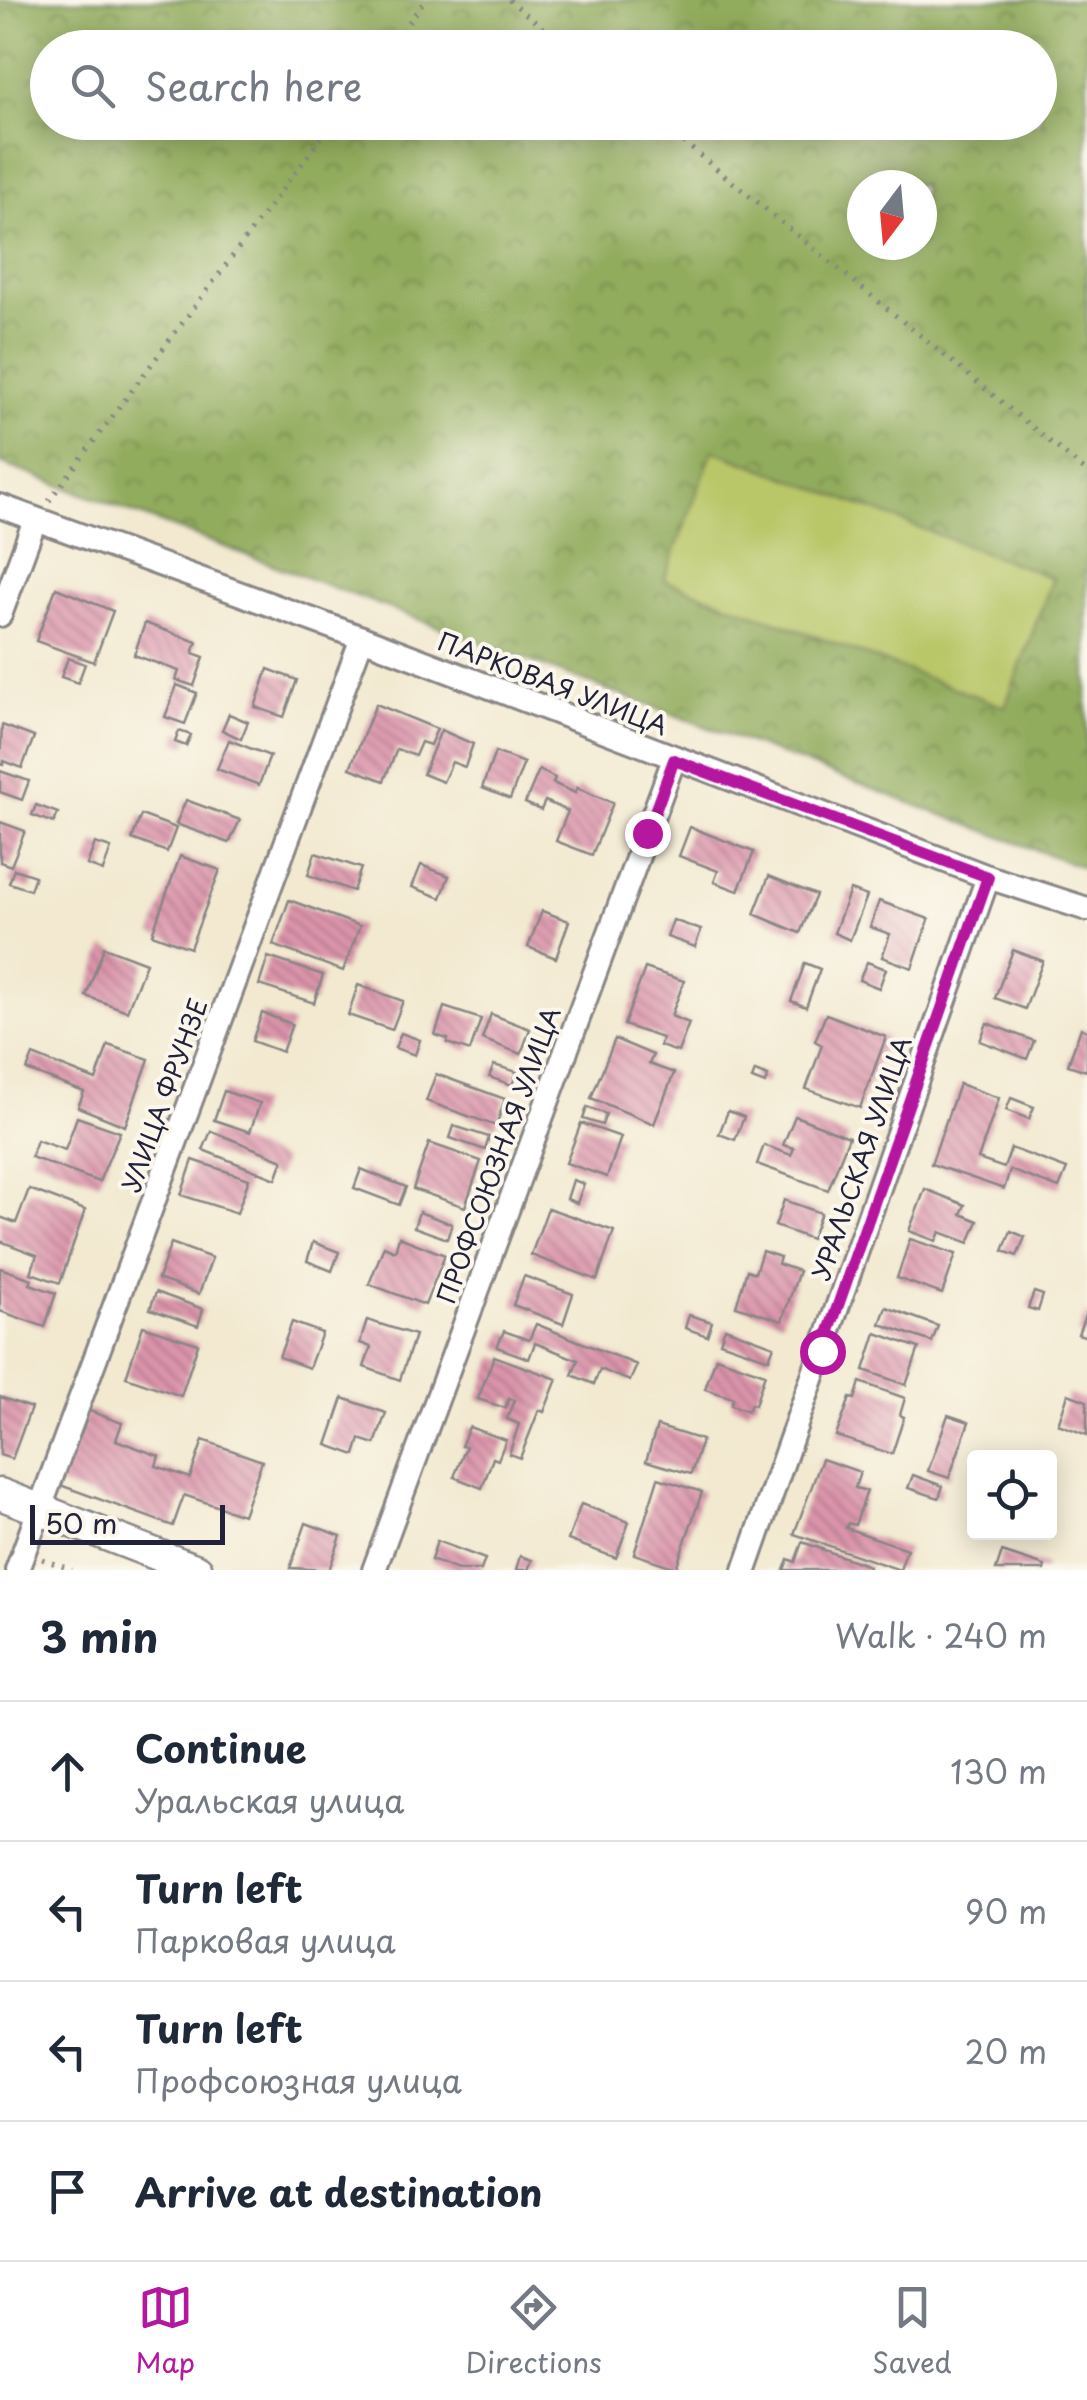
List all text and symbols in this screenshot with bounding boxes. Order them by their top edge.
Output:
search box [30,30,1057,140]
text: Search here [145,57,362,114]
icon: search [65,58,120,113]
north arrow [847,170,937,260]
street label: ПАРКОВАЯ УЛИЦА [433,622,673,744]
route end [625,811,671,857]
street label: УЛИЦА ФРУНЗЕ [111,993,217,1197]
street label: ПРОФСОЮЗНАЯ УЛИЦА [427,1001,569,1309]
street label: УРАЛЬСКАЯ УЛИЦА [801,1031,921,1285]
route start [800,1329,846,1375]
map controls [967,1450,1057,1540]
button: locate [967,1450,1057,1540]
scale bar [30,1500,225,1544]
text: 50 m [45,1501,118,1544]
text: 3 min [40,1604,158,1667]
text: Walk · 240 m [835,1611,1047,1659]
text: Continue [135,1719,306,1776]
icon: ahead [40,1744,95,1799]
text: 130 m [950,1747,1047,1795]
text: Уральская улица [135,1776,404,1824]
text: Turn left [135,1859,303,1916]
icon: left [40,1884,95,1939]
text: 90 m [965,1887,1047,1935]
text: Парковая улица [135,1916,396,1964]
text: Turn left [135,1999,303,2056]
icon: left [40,2024,95,2079]
text: 20 m [965,2027,1047,2075]
text: Профсоюзная улица [135,2056,462,2104]
text: Arrive at destination [135,2163,543,2220]
icon: arrive [40,2164,95,2219]
tab: Map [135,2280,195,2383]
tab: Directions [466,2280,602,2383]
tab: Saved [872,2280,952,2383]

